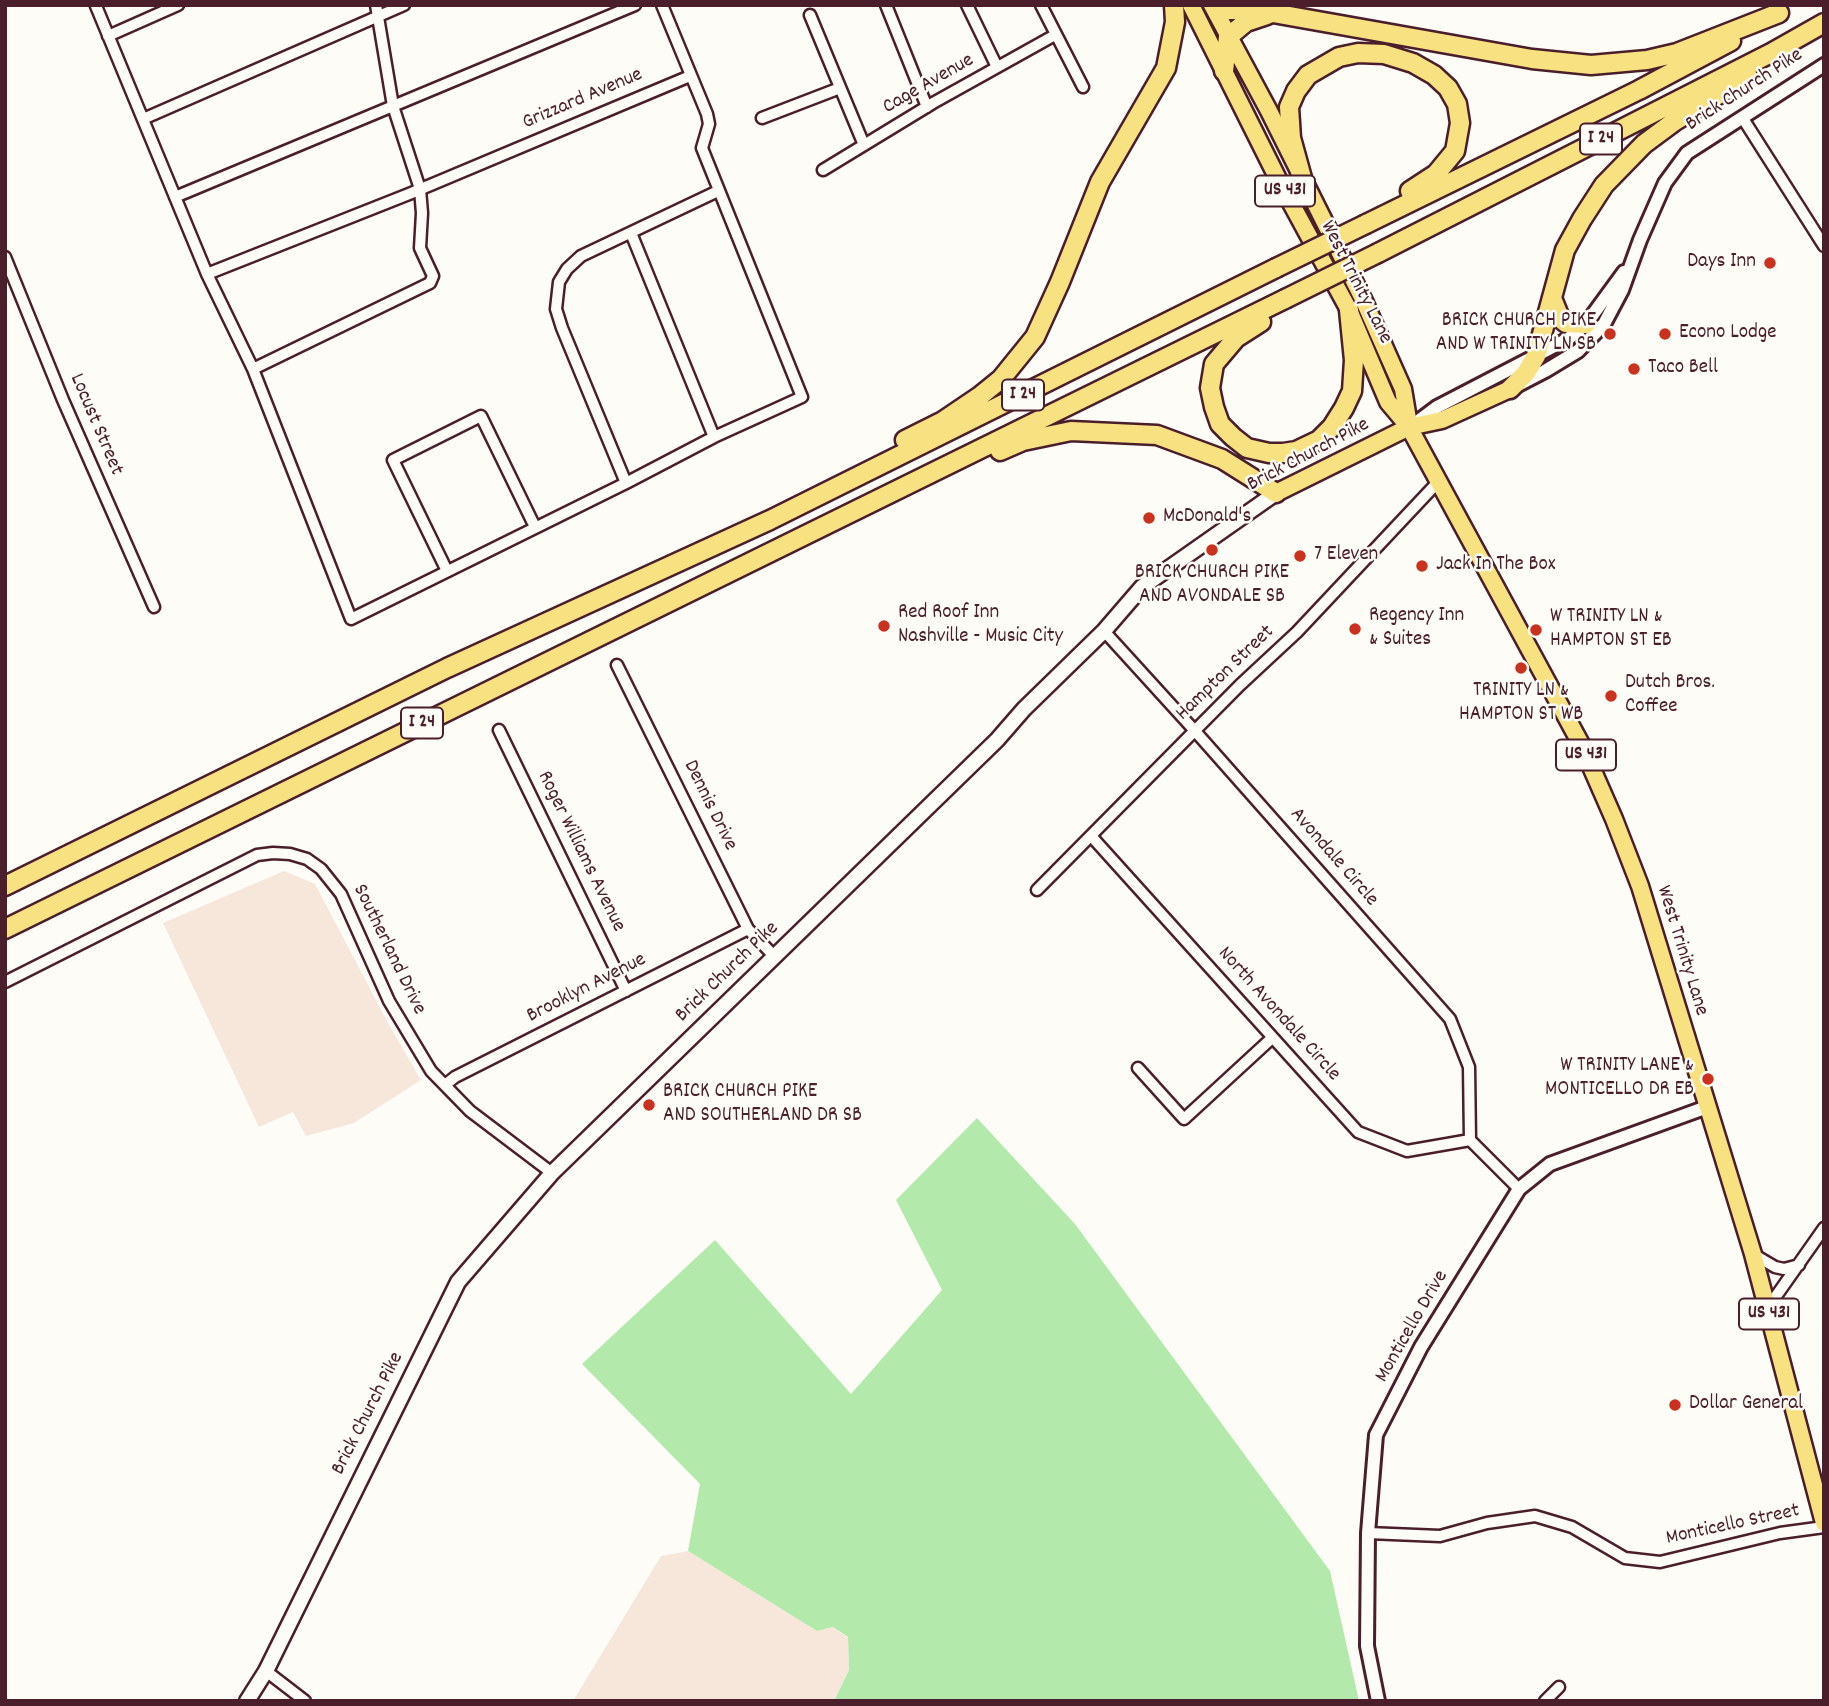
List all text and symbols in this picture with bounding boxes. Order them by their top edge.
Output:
street label: Brick Church Pike [1682,44,1808,138]
street label: Cage Avenue [879,49,979,121]
street label: Grizzard Avenue [519,63,647,137]
road number: I 24 [1580,124,1622,154]
road number: US 431 [1255,176,1315,206]
street label: West Trinity Lane [1313,217,1397,349]
place label: Days Inn [1687,250,1756,276]
marker: Days Inn [1762,255,1778,271]
place label: BRICK CHURCH PIKE AND W TRINITY LN SB [1436,309,1596,359]
place label: Econo Lodge [1679,321,1776,347]
marker: BRICK CHURCH PIKE AND W TRINITY LN SB [1602,326,1618,342]
marker: Econo Lodge [1657,326,1673,342]
place label: Taco Bell [1648,356,1718,382]
marker: Taco Bell [1626,361,1642,377]
street label: Locust Street [62,370,128,480]
road number: I 24 [1002,380,1044,410]
street label: Brick Church Pike [1244,413,1374,499]
place label: McDonald's [1163,505,1251,531]
marker: McDonald's [1141,510,1157,526]
marker: BRICK CHURCH PIKE AND AVONDALE SB [1204,542,1220,558]
place label: 7 Eleven [1314,543,1378,569]
marker: 7 Eleven [1292,548,1308,564]
place label: Jack In The Box [1436,553,1556,579]
marker: Jack In The Box [1414,558,1430,574]
place label: BRICK CHURCH PIKE AND AVONDALE SB [1135,561,1289,611]
place label: Red Roof Inn Nashville - Music City [898,601,1063,651]
place label: Regency Inn & Suites [1369,604,1464,654]
place label: W TRINITY LN & HAMPTON ST EB [1550,605,1672,655]
marker: Red Roof Inn Nashville - Music City [876,618,892,634]
street label: Hampton Street [1171,621,1281,727]
marker: Regency Inn & Suites [1347,621,1363,637]
marker: W TRINITY LN & HAMPTON ST EB [1528,622,1544,638]
marker: TRINITY LN & HAMPTON ST WB [1513,660,1529,676]
place label: Dutch Bros. Coffee [1625,671,1715,721]
place label: TRINITY LN & HAMPTON ST WB [1459,679,1583,729]
marker: Dutch Bros. Coffee [1603,688,1619,704]
road number: I 24 [401,708,443,738]
road number: US 431 [1556,740,1616,770]
street label: Dennis Drive [676,757,742,855]
street label: Roger Williams Avenue [530,768,630,936]
street label: Avondale Circle [1283,803,1383,913]
street label: Southerland Drive [346,881,430,1019]
street label: West Trinity Lane [1649,883,1713,1019]
street label: Brick Church Pike [671,917,785,1029]
street label: North Avondale Circle [1211,943,1345,1087]
street label: Brooklyn Avenue [523,948,651,1030]
place label: W TRINITY LANE & MONTICELLO DR EB [1545,1054,1694,1104]
marker: W TRINITY LANE & MONTICELLO DR EB [1700,1071,1716,1087]
place label: BRICK CHURCH PIKE AND SOUTHERLAND DR SB [663,1080,862,1130]
marker: BRICK CHURCH PIKE AND SOUTHERLAND DR SB [641,1097,657,1113]
street label: Monticello Drive [1371,1266,1455,1388]
road number: US 431 [1739,1298,1799,1330]
street label: Brick Church Pike [327,1348,411,1480]
place label: Dollar General [1689,1392,1803,1418]
marker: Dollar General [1667,1397,1683,1413]
street label: Monticello Street [1664,1500,1802,1552]

